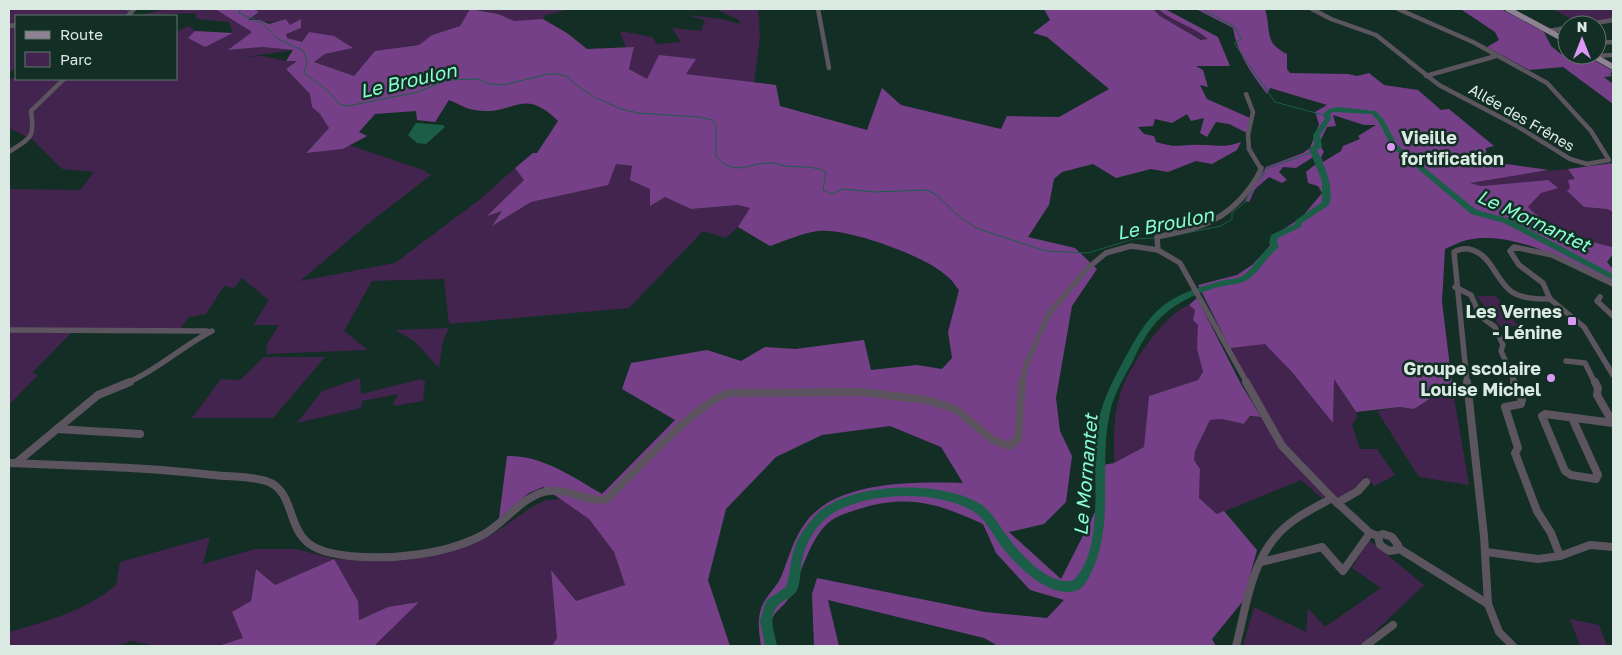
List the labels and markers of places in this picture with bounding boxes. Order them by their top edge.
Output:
place label: Vieille fortification [1401,126,1504,169]
marker: Vieille fortification [1385,141,1397,153]
place label: Les Vernes - Lénine [1466,300,1562,343]
marker: Les Vernes - Lénine [1566,315,1578,327]
place label: Groupe scolaire Louise Michel [1403,357,1541,400]
marker: Groupe scolaire Louise Michel [1545,372,1557,384]

